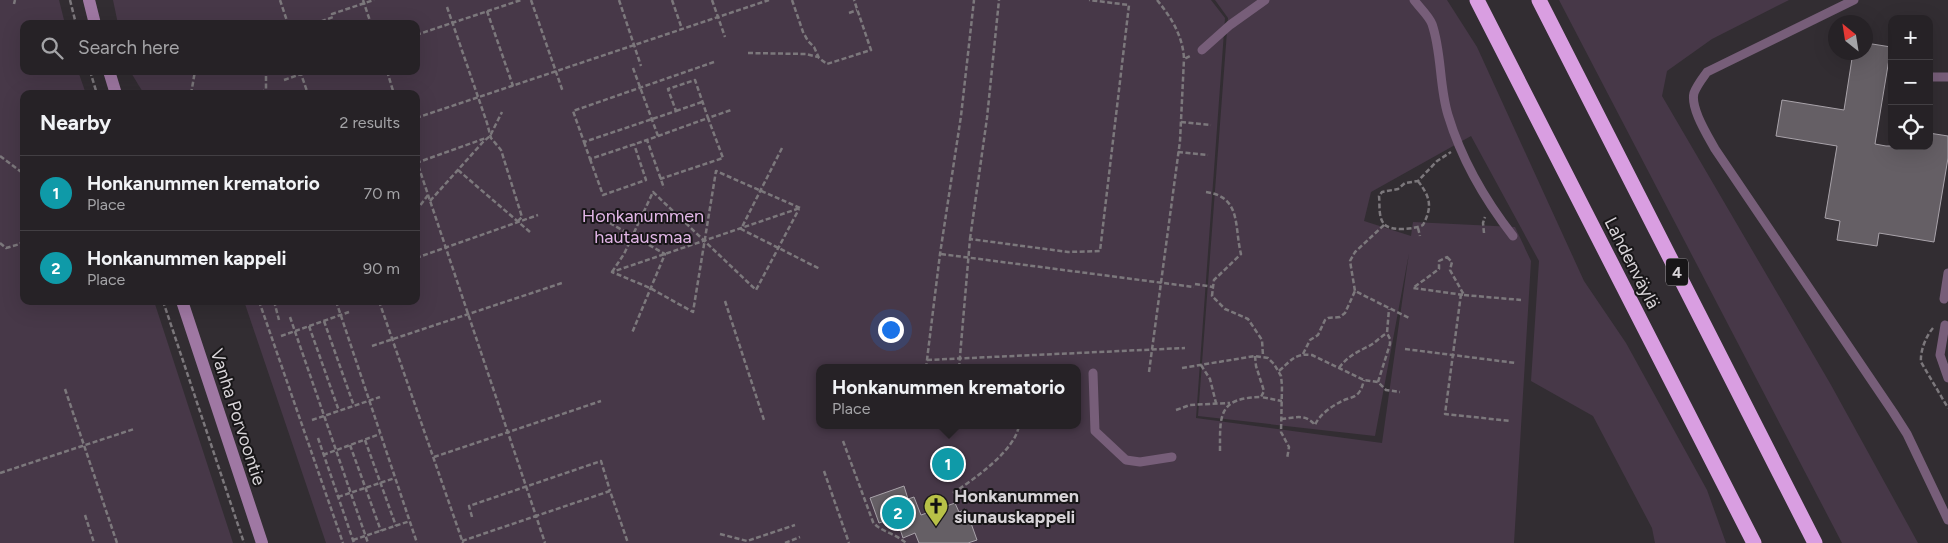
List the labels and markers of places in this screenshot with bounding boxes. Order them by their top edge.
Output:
pin: 1 [932,445,964,483]
place label: Honkanummen siunauskappeli [954,485,1079,528]
church icon: Honkanummen siunauskappeli [923,493,949,527]
pin: 2 [882,494,914,532]

